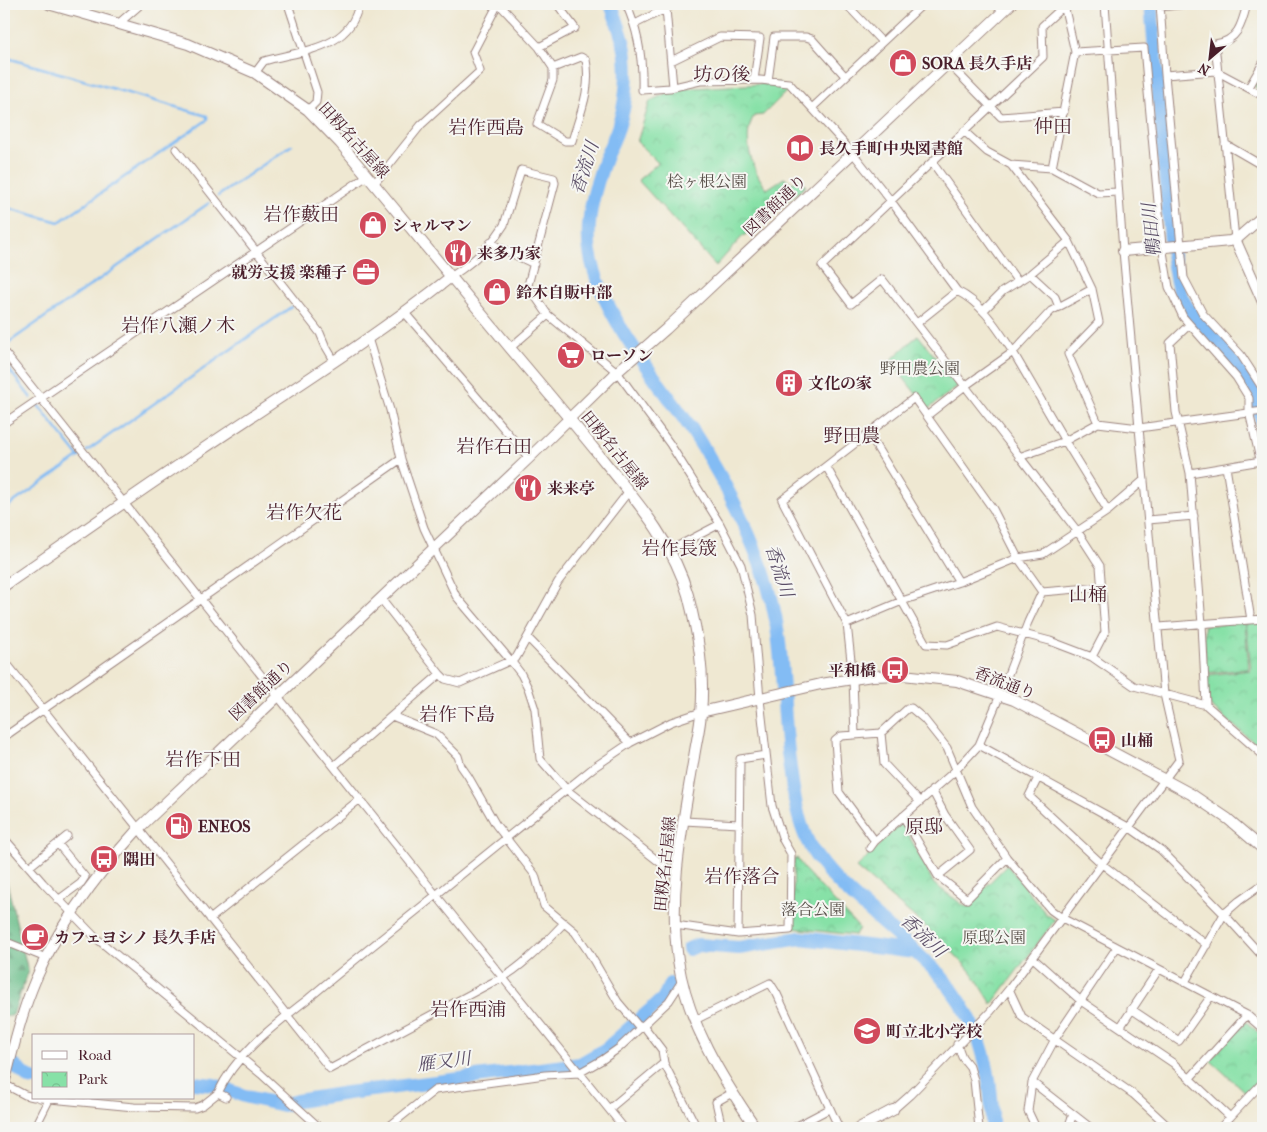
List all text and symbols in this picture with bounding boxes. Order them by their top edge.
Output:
north arrow [1184,32,1234,82]
shop icon: SORA 長久手店 [888,48,918,78]
place label: SORA 長久手店 [922,54,1032,73]
text: N [1195,59,1213,79]
district label: 坊の後 [693,64,751,86]
street label: 田籾名古屋線 [315,98,393,182]
district label: 仲田 [1034,116,1072,138]
district label: 岩作西島 [448,117,524,139]
library icon: 長久手町中央図書館 [785,133,815,163]
water label: 香流川 [567,137,604,197]
place label: 長久手町中央図書館 [819,139,963,158]
street label: 図書館通り [740,170,810,240]
park label: 桧ヶ根公園 [667,172,747,191]
water label: 鴨田川 [1139,200,1165,258]
district label: 岩作藪田 [263,204,339,226]
shop icon: シャルマン [358,210,388,240]
place label: シャルマン [392,216,472,235]
restaurant icon: 来多乃家 [443,238,473,268]
place label: 来多乃家 [477,244,541,263]
office icon: 就労支援 楽種子 [351,257,381,287]
place label: 就労支援 楽種子 [232,263,347,282]
shop icon: 鈴木自販中部 [482,277,512,307]
place label: 鈴木自販中部 [516,283,613,302]
district label: 岩作八瀬ノ木 [121,315,235,337]
supermarket icon: ローソン [556,340,586,370]
place label: ローソン [590,346,653,365]
park label: 野田農公園 [880,359,960,378]
building icon: 文化の家 [774,368,804,398]
place label: 文化の家 [808,374,872,393]
street label: 田籾名古屋線 [577,407,653,493]
district label: 野田農 [823,425,881,447]
district label: 岩作石田 [456,436,532,458]
restaurant icon: 来来亭 [513,473,543,503]
place label: 来来亭 [547,479,595,498]
district label: 岩作欠花 [266,502,342,524]
district label: 岩作長筬 [641,538,717,560]
water label: 香流川 [761,542,798,602]
district label: 山桶 [1069,584,1107,606]
bus stop icon: 平和橋 [880,655,910,685]
street label: 図書館通り [225,656,297,724]
place label: 平和橋 [828,661,876,680]
street label: 香流通り [972,663,1038,703]
district label: 岩作下島 [419,704,495,726]
bus stop icon: 山桶 [1087,725,1117,755]
place label: 山桶 [1121,731,1153,750]
district label: 岩作下田 [165,749,241,771]
fuel station icon: ENEOS [164,811,194,841]
street label: 田籾名古屋線 [651,815,679,913]
district label: 原邸 [905,816,943,838]
place label: ENEOS [198,817,251,836]
bus stop icon: 隅田 [89,844,119,874]
place label: 隅田 [123,850,155,869]
district label: 岩作落合 [704,866,780,888]
park label: 落合公園 [781,900,845,919]
water label: 香流川 [896,910,951,963]
cafe icon: カフェヨシノ 長久手店 [20,922,50,952]
place label: カフェヨシノ 長久手店 [54,928,216,947]
park label: 原邸公園 [962,928,1026,947]
district label: 岩作西浦 [430,999,506,1021]
school or university icon: 町立北小学校 [852,1016,882,1046]
place label: 町立北小学校 [886,1022,983,1041]
legend [32,1034,195,1100]
text: Road [78,1046,112,1064]
water label: 雁又川 [416,1048,474,1076]
text: Park [78,1070,108,1088]

